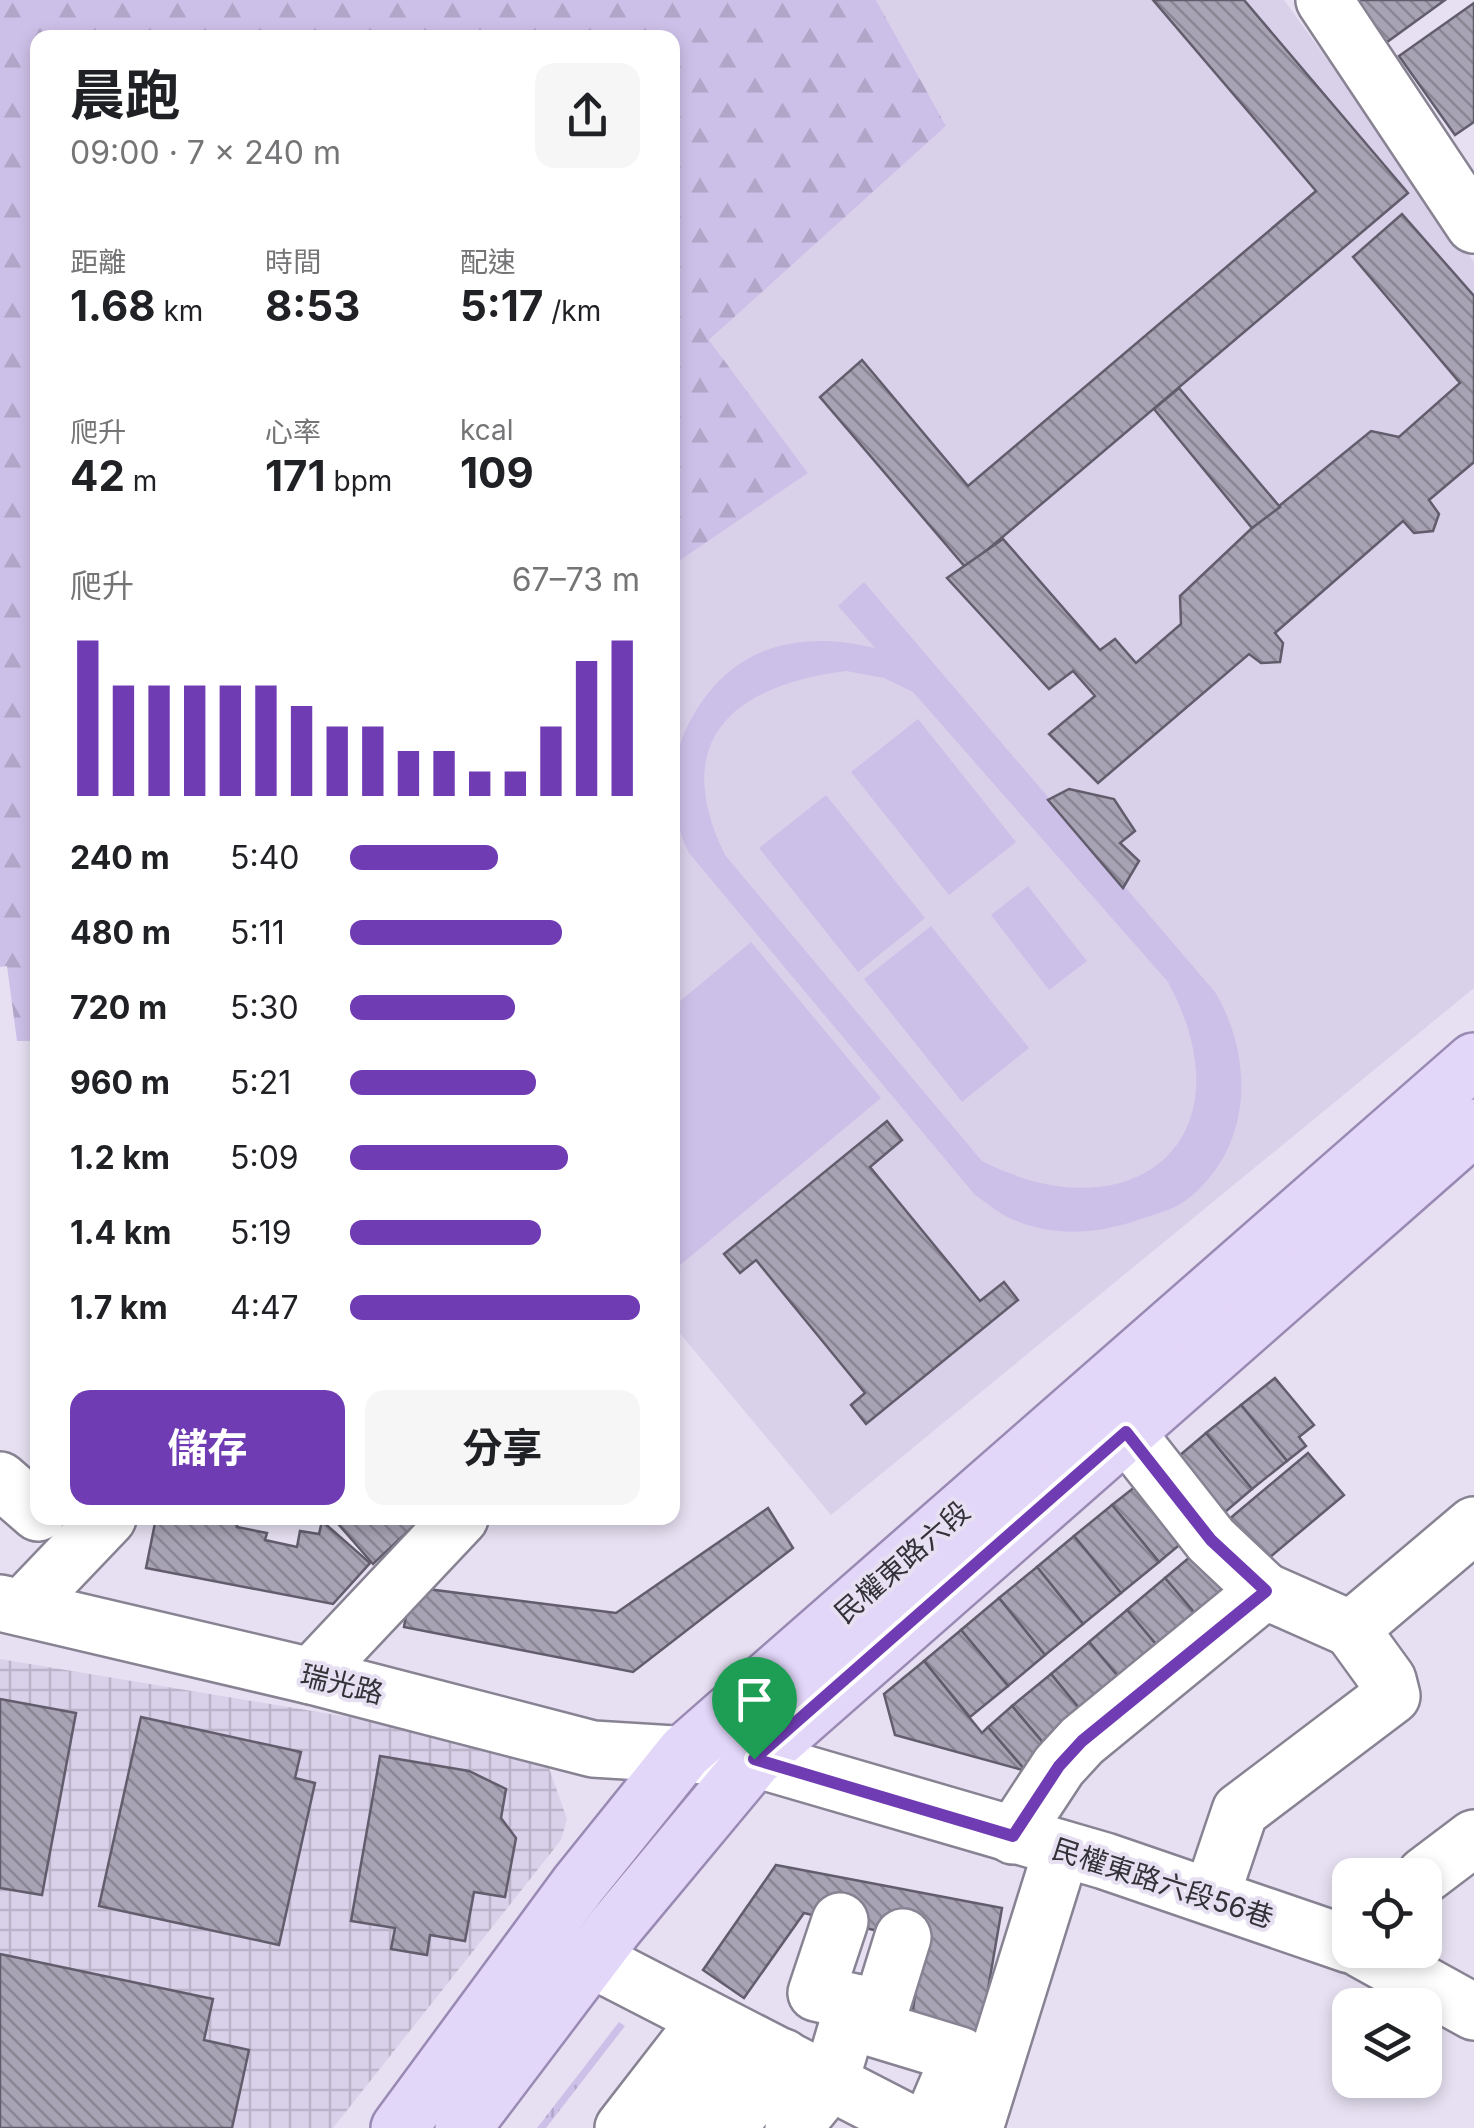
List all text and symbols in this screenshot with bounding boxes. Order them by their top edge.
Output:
text: 晨跑 [70,62,180,128]
button: share [535,63,640,168]
text: 09:00 · 7 × 240 m [70,133,341,172]
text: 距離 [70,245,126,279]
text: 時間 [265,245,321,279]
text: 配速 [460,245,516,279]
text: 1.68 [70,280,156,331]
text: 8:53 [265,280,360,331]
text: 5:17 [460,280,543,331]
text: km [156,294,203,328]
text: /km [543,294,601,328]
text: kcal [460,413,514,447]
text: 爬升 [70,415,126,449]
text: 心率 [265,415,321,449]
text: 109 [460,447,534,498]
text: 42 [70,450,125,501]
text: 171 [265,450,326,501]
text: m [125,464,157,498]
text: bpm [326,464,392,498]
text: 67–73 m [512,560,640,599]
text: 爬升 [70,566,134,605]
text: 240 m [70,838,170,877]
text: 5:40 [230,838,300,877]
text: 480 m [70,913,171,952]
text: 5:11 [230,913,285,952]
text: 720 m [70,988,167,1027]
text: 5:30 [230,988,299,1027]
text: 960 m [70,1063,170,1102]
text: 5:21 [230,1063,291,1102]
text: 1.2 km [70,1138,170,1177]
text: 5:09 [230,1138,299,1177]
text: 1.4 km [70,1213,171,1252]
text: 5:19 [230,1213,292,1252]
text: 1.7 km [70,1288,168,1327]
text: 4:47 [230,1288,299,1327]
button: 儲存 [70,1390,345,1505]
button: 分享 [365,1390,640,1505]
street label: 民權東路六段 [827,1494,977,1630]
street label: 瑞光路 [297,1657,387,1711]
pin [712,1657,797,1760]
icon: arrive [727,1672,782,1727]
street label: 民權東路六段56巷 [1048,1831,1278,1935]
map controls [1332,1858,1442,2098]
button: locate [1332,1858,1442,1968]
button: layers [1332,1988,1442,2098]

